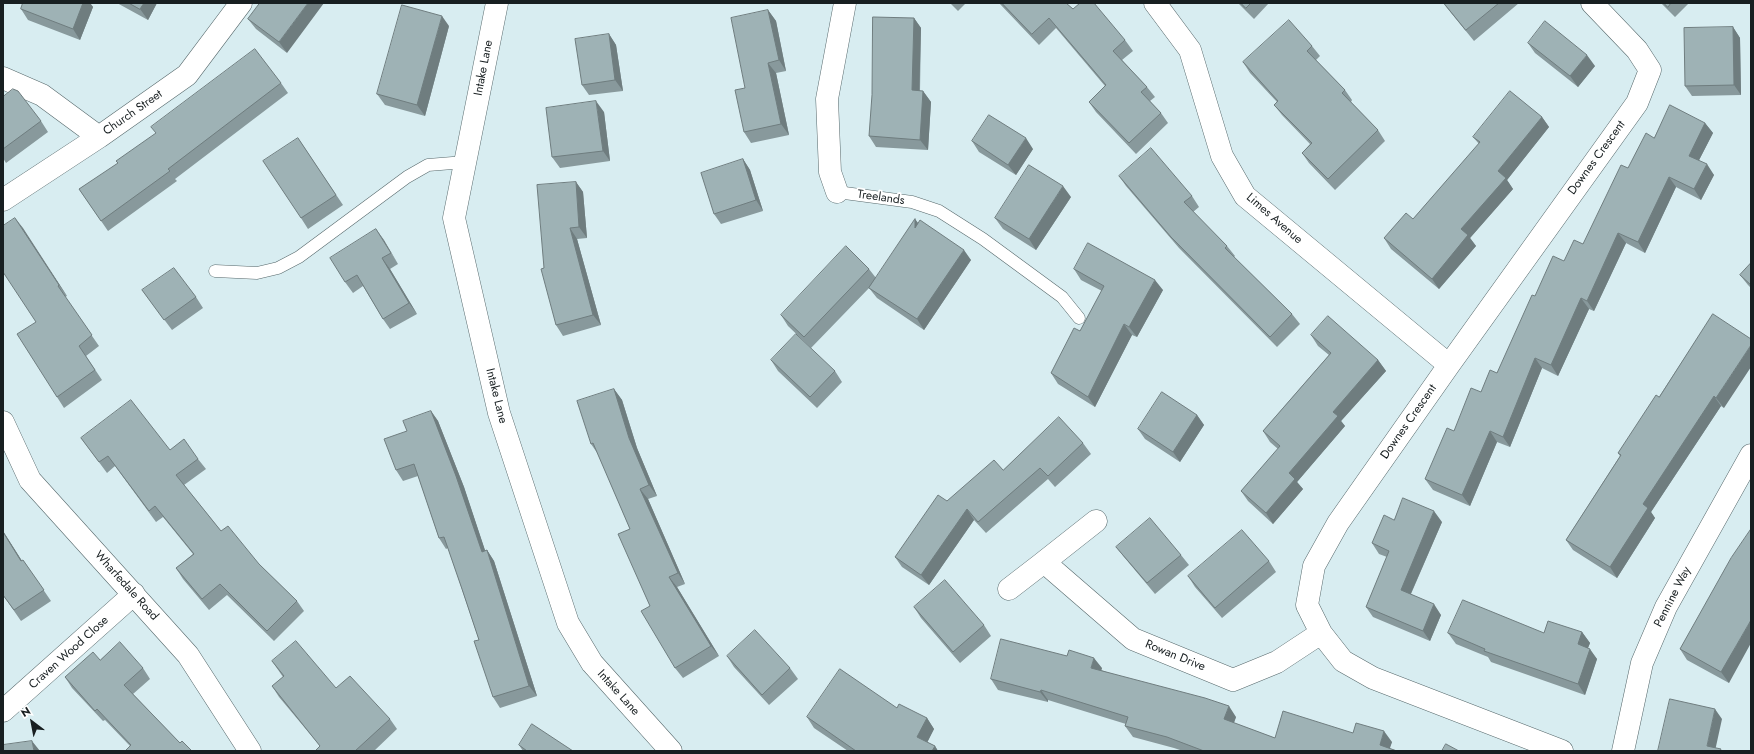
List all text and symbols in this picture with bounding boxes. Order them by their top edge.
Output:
street label: Intake Lane [472,39,496,97]
street label: Church Street [101,87,165,139]
street label: Downes Crescent [1565,118,1629,198]
street label: Treelands [857,188,905,208]
street label: Limes Avenue [1243,191,1305,247]
street label: Intake Lane [482,367,510,425]
street label: Downes Crescent [1378,382,1440,462]
street label: Wharfedale Road [91,548,161,624]
street label: Pennine Way [1652,564,1694,630]
street label: Craven Wood Close [26,613,112,693]
street label: Rowan Drive [1143,637,1207,675]
street label: Intake Lane [594,667,642,719]
north arrow [12,702,52,742]
text: N [18,703,34,721]

